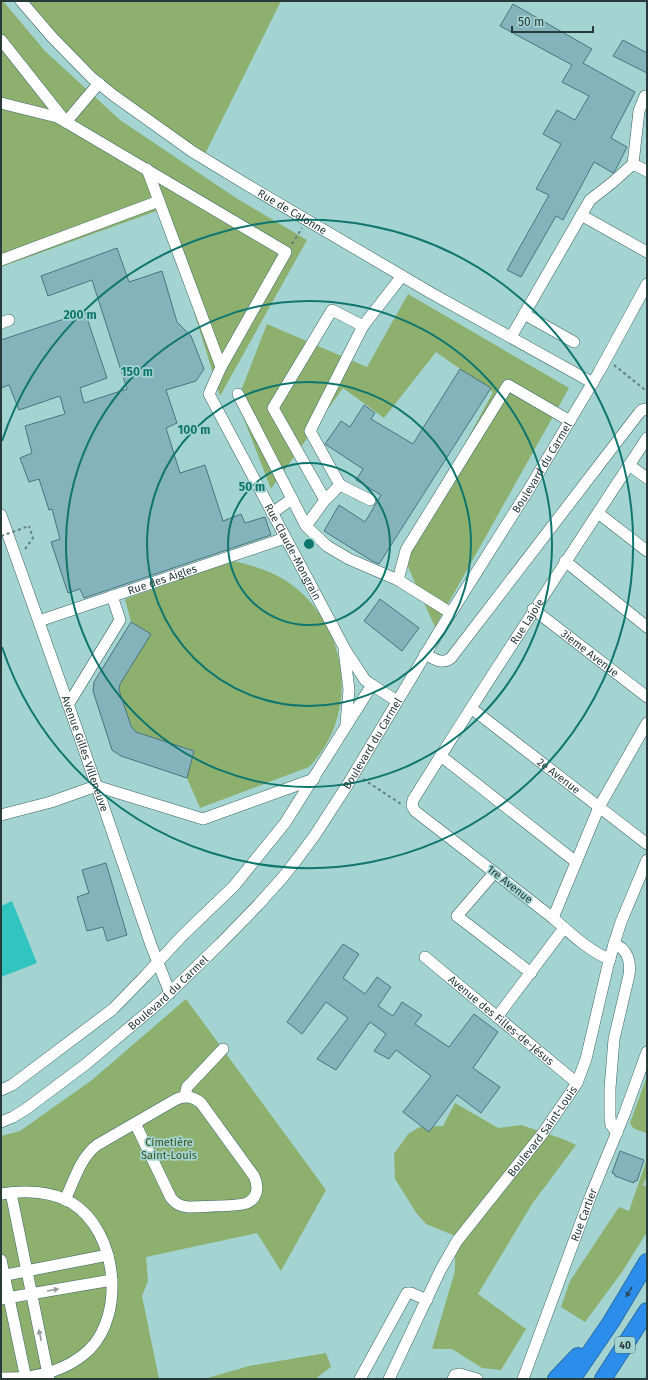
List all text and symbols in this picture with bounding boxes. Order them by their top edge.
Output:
scale bar [512,8,593,34]
text: 50 m [518,15,544,29]
street label: Rue de Calonne [255,187,329,237]
text: 200 m [63,308,97,322]
text: 150 m [121,365,153,379]
street label: Boulevard du Carmel [510,420,575,516]
text: 100 m [178,423,210,437]
text: 50 m [239,480,265,494]
street label: Rue Claude-Mongrain [262,502,324,602]
centre of rings [302,537,316,551]
street label: Rue des Aigles [126,562,199,598]
street label: Rue Lajoie [508,596,547,647]
street label: 3ieme Avenue [558,627,621,680]
street label: Avenue Gilles Villeneuve [59,694,111,813]
street label: Boulevard du Carmel [340,696,405,792]
street label: 2e Avenue [534,756,583,797]
street label: 1re Avenue [484,863,535,906]
street label: Boulevard du Carmel [126,953,211,1033]
street label: Avenue des Filles-de-Jésus [446,973,556,1068]
street label: Boulevard Saint-Louis [505,1084,580,1179]
park label: Cimetière Saint-Louis [141,1136,197,1162]
street label: Rue Cartier [568,1186,600,1243]
one-way arrow [626,1286,633,1298]
one-way arrow [47,1287,59,1293]
one-way arrow [36,1329,42,1341]
road number: 40 [615,1337,635,1353]

